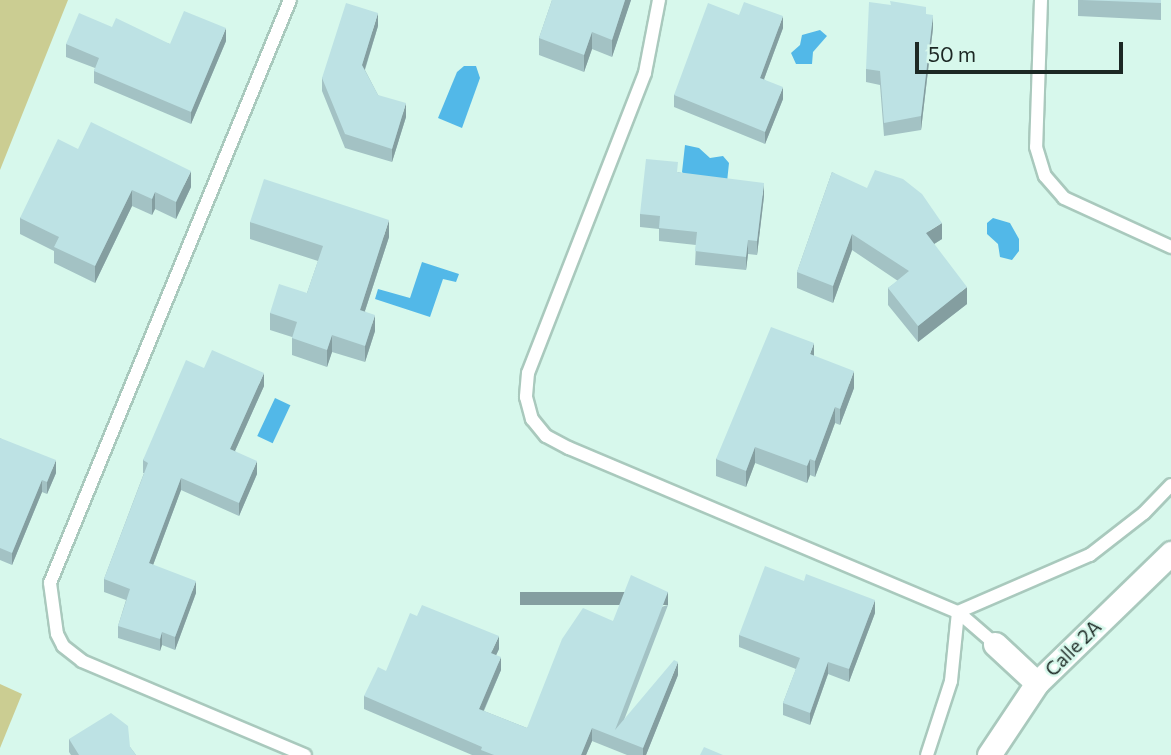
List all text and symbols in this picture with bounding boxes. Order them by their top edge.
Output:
scale bar [919,28,1127,72]
text: 50 m [928,41,976,66]
street label: Calle 2A [1040,615,1106,681]

